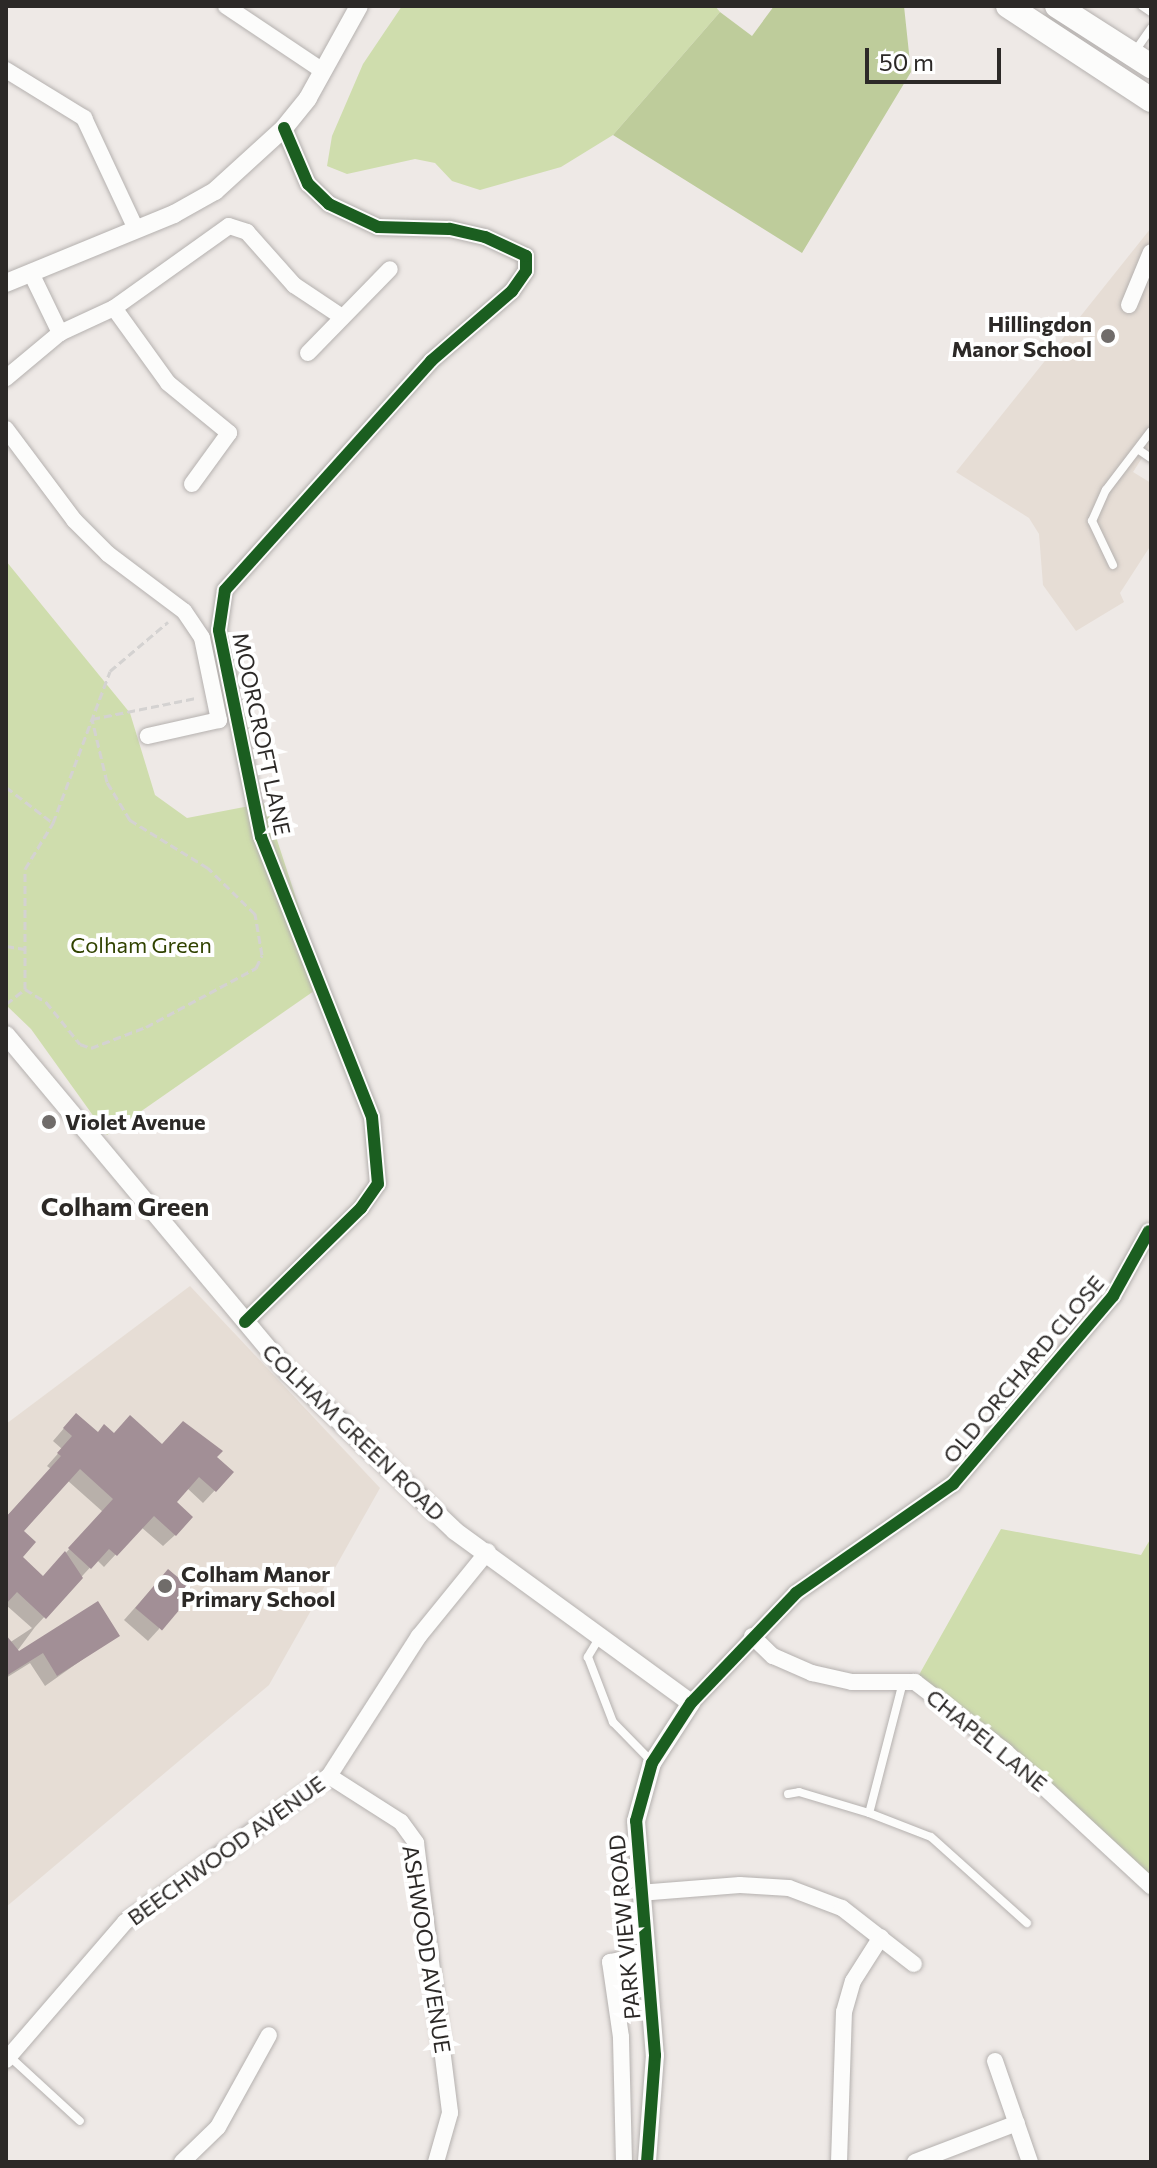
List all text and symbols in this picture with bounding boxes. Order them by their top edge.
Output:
scale bar [869,32,1005,82]
text: 50 m [879,47,934,76]
place label: Hillingdon Manor School [951,310,1092,362]
marker: Hillingdon Manor School [1099,327,1117,345]
street label: MOORCROFT LANE [228,630,296,838]
park label: Colham Green [70,932,212,958]
place label: Violet Avenue [65,1109,206,1135]
marker: Violet Avenue [40,1113,58,1131]
district label: Colham Green [41,1190,209,1222]
street label: OLD ORCHARD CLOSE [937,1270,1109,1468]
street label: COLHAM GREEN ROAD [257,1338,451,1526]
place label: Colham Manor Primary School [181,1560,336,1612]
marker: Colham Manor Primary School [156,1577,174,1595]
street label: CHAPEL LANE [921,1683,1053,1797]
street label: BEECHWOOD AVENUE [122,1769,330,1931]
street label: PARK VIEW ROAD [603,1833,645,2021]
street label: ASHWOOD AVENUE [398,1843,456,2055]

